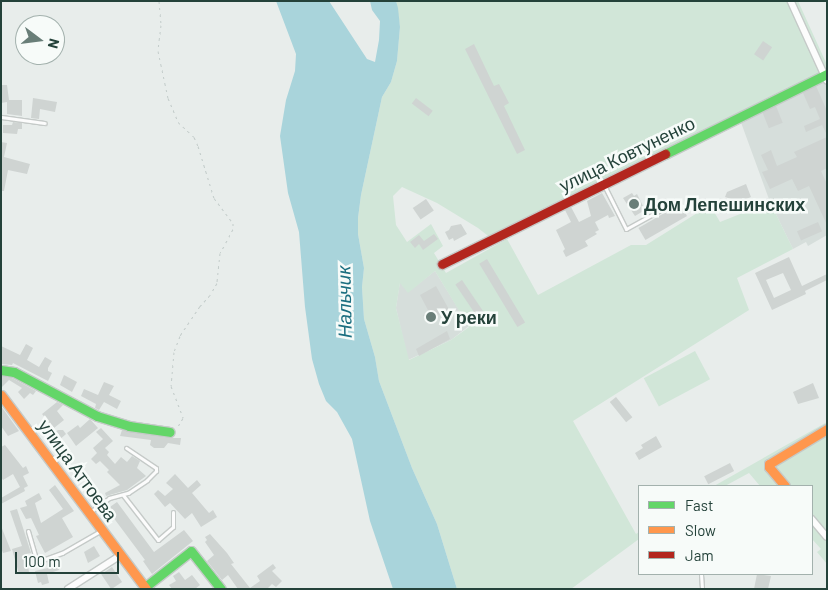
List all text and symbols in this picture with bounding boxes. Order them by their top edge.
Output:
north arrow [15,15,65,65]
text: N [45,37,63,50]
street label: улица Ковтуненко [556,112,698,196]
place label: Дом Лепешинских [644,193,805,215]
marker: Дом Лепешинских [628,198,640,210]
water label: Нальчик [332,266,356,338]
place label: У реки [441,306,497,328]
marker: У реки [425,311,437,323]
street label: улица Аттоева [34,415,122,525]
legend [638,485,813,575]
text: Fast [685,496,713,514]
text: Slow [685,521,716,539]
scale bar [18,542,121,574]
text: Jam [685,546,714,564]
text: 100 m [23,552,61,570]

